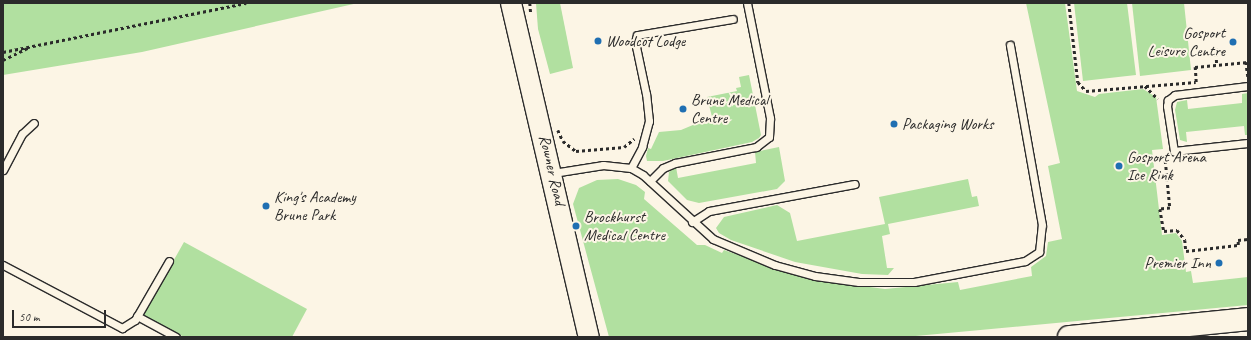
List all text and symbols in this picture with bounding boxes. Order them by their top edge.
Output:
place label: Gosport Leisure Centre [1148,23,1225,61]
place label: Woodcot Lodge [606,31,685,51]
marker: Woodcot Lodge [593,36,603,46]
marker: Gosport Leisure Centre [1228,37,1238,47]
place label: Brune Medical Centre [691,90,768,128]
marker: Brune Medical Centre [678,104,688,114]
place label: Packaging Works [902,114,993,134]
marker: Packaging Works [889,119,899,129]
street label: Rowner Road [535,133,569,207]
place label: Gosport Arena Ice Rink [1127,147,1205,185]
marker: Gosport Arena Ice Rink [1114,161,1124,171]
place label: King's Academy Brune Park [274,187,356,225]
marker: King's Academy Brune Park [261,201,271,211]
place label: Brockhurst Medical Centre [584,207,665,245]
marker: Brockhurst Medical Centre [571,221,581,231]
place label: Premier Inn [1144,253,1211,273]
marker: Premier Inn [1214,258,1224,268]
scale bar [14,302,108,328]
text: 50 m [19,309,39,325]

